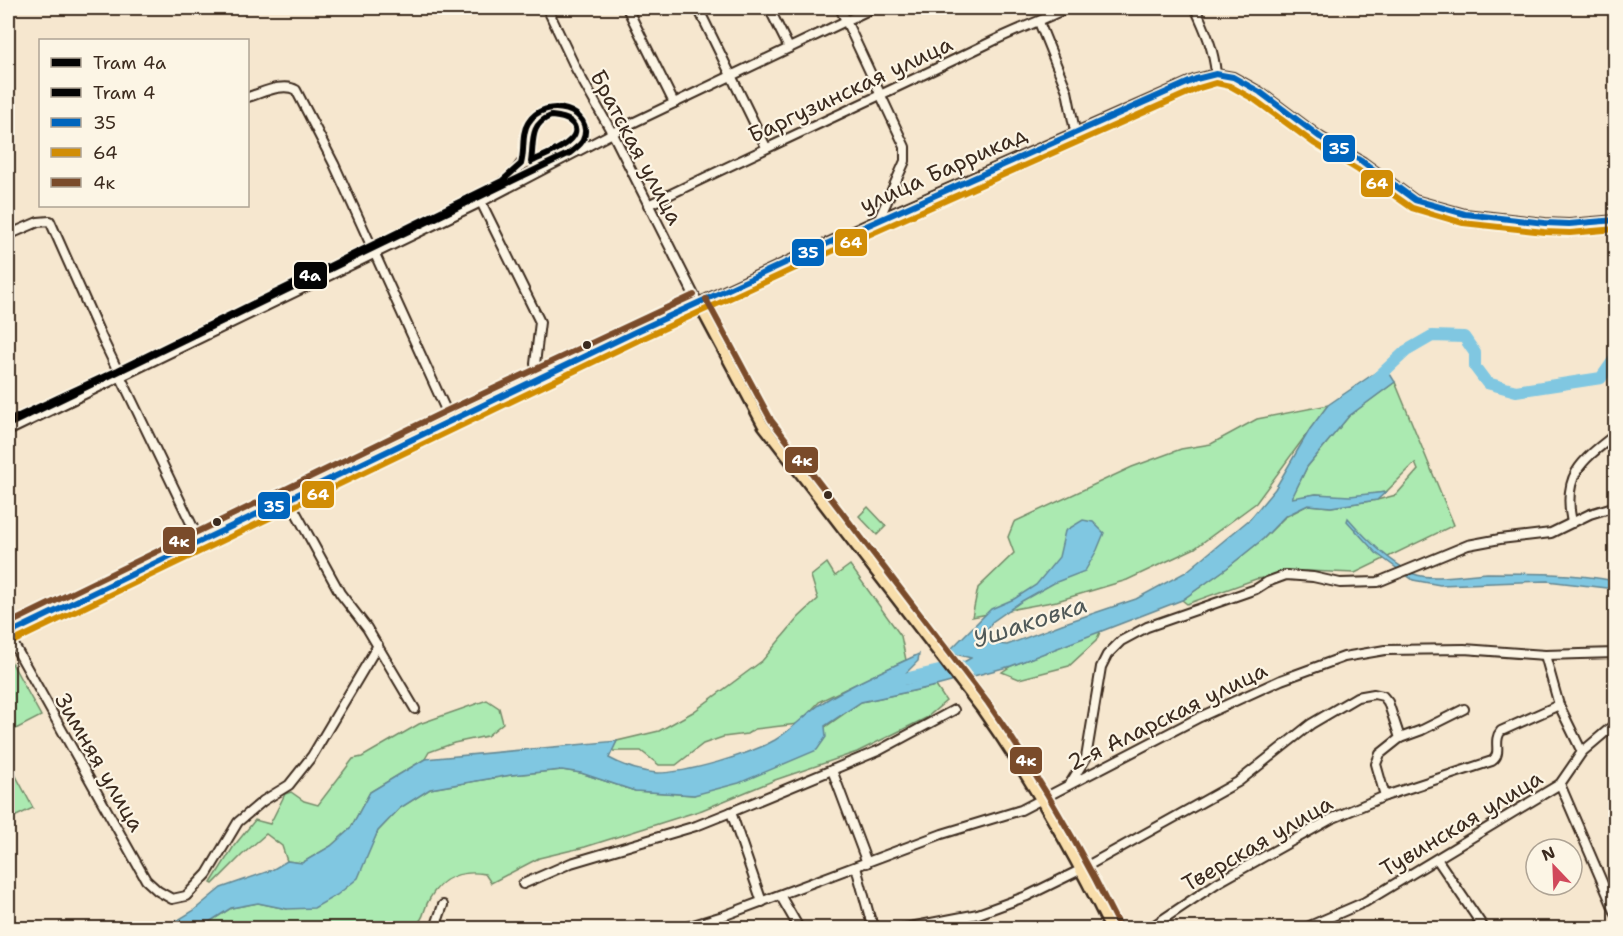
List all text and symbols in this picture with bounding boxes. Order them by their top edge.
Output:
street label: Баргузинская улица [743,29,957,150]
legend [39,39,249,207]
text: Tram 4a [93,51,166,75]
street label: Братская улица [583,65,690,230]
text: Tram 4 [93,81,155,105]
text: 35 [93,111,116,135]
street label: улица Баррикад [855,120,1031,219]
line badge: 35 [1322,134,1356,163]
text: 35 [1328,138,1350,159]
text: 64 [93,141,118,165]
line badge: 64 [1360,169,1394,198]
text: 4к [93,171,116,195]
text: 64 [1366,173,1388,194]
line badge: 64 [834,228,868,257]
text: 64 [840,232,862,253]
line badge: 35 [791,238,825,267]
text: 35 [797,242,819,263]
line badge: 4a [293,261,328,290]
text: 4a [299,265,321,286]
unlabelled marker [581,339,593,351]
line badge: 4к [784,446,819,474]
text: 4к [791,450,813,471]
line badge: 64 [301,480,335,509]
text: 64 [307,484,329,505]
unlabelled marker [822,489,834,501]
line badge: 35 [257,491,291,520]
text: 35 [263,496,285,517]
unlabelled marker [211,516,223,528]
line badge: 4к [162,526,196,555]
text: 4к [168,531,190,552]
water label: Ушаковка [969,588,1091,656]
street label: 2-я Аларская улица [1063,655,1272,777]
street label: Зимняя улица [48,688,151,837]
line badge: 4к [1009,746,1043,775]
text: 4к [1015,750,1037,771]
street label: Тувинская улица [1375,763,1548,883]
street label: Тверская улица [1177,788,1338,898]
north arrow [1524,837,1584,897]
text: N [1538,842,1558,866]

